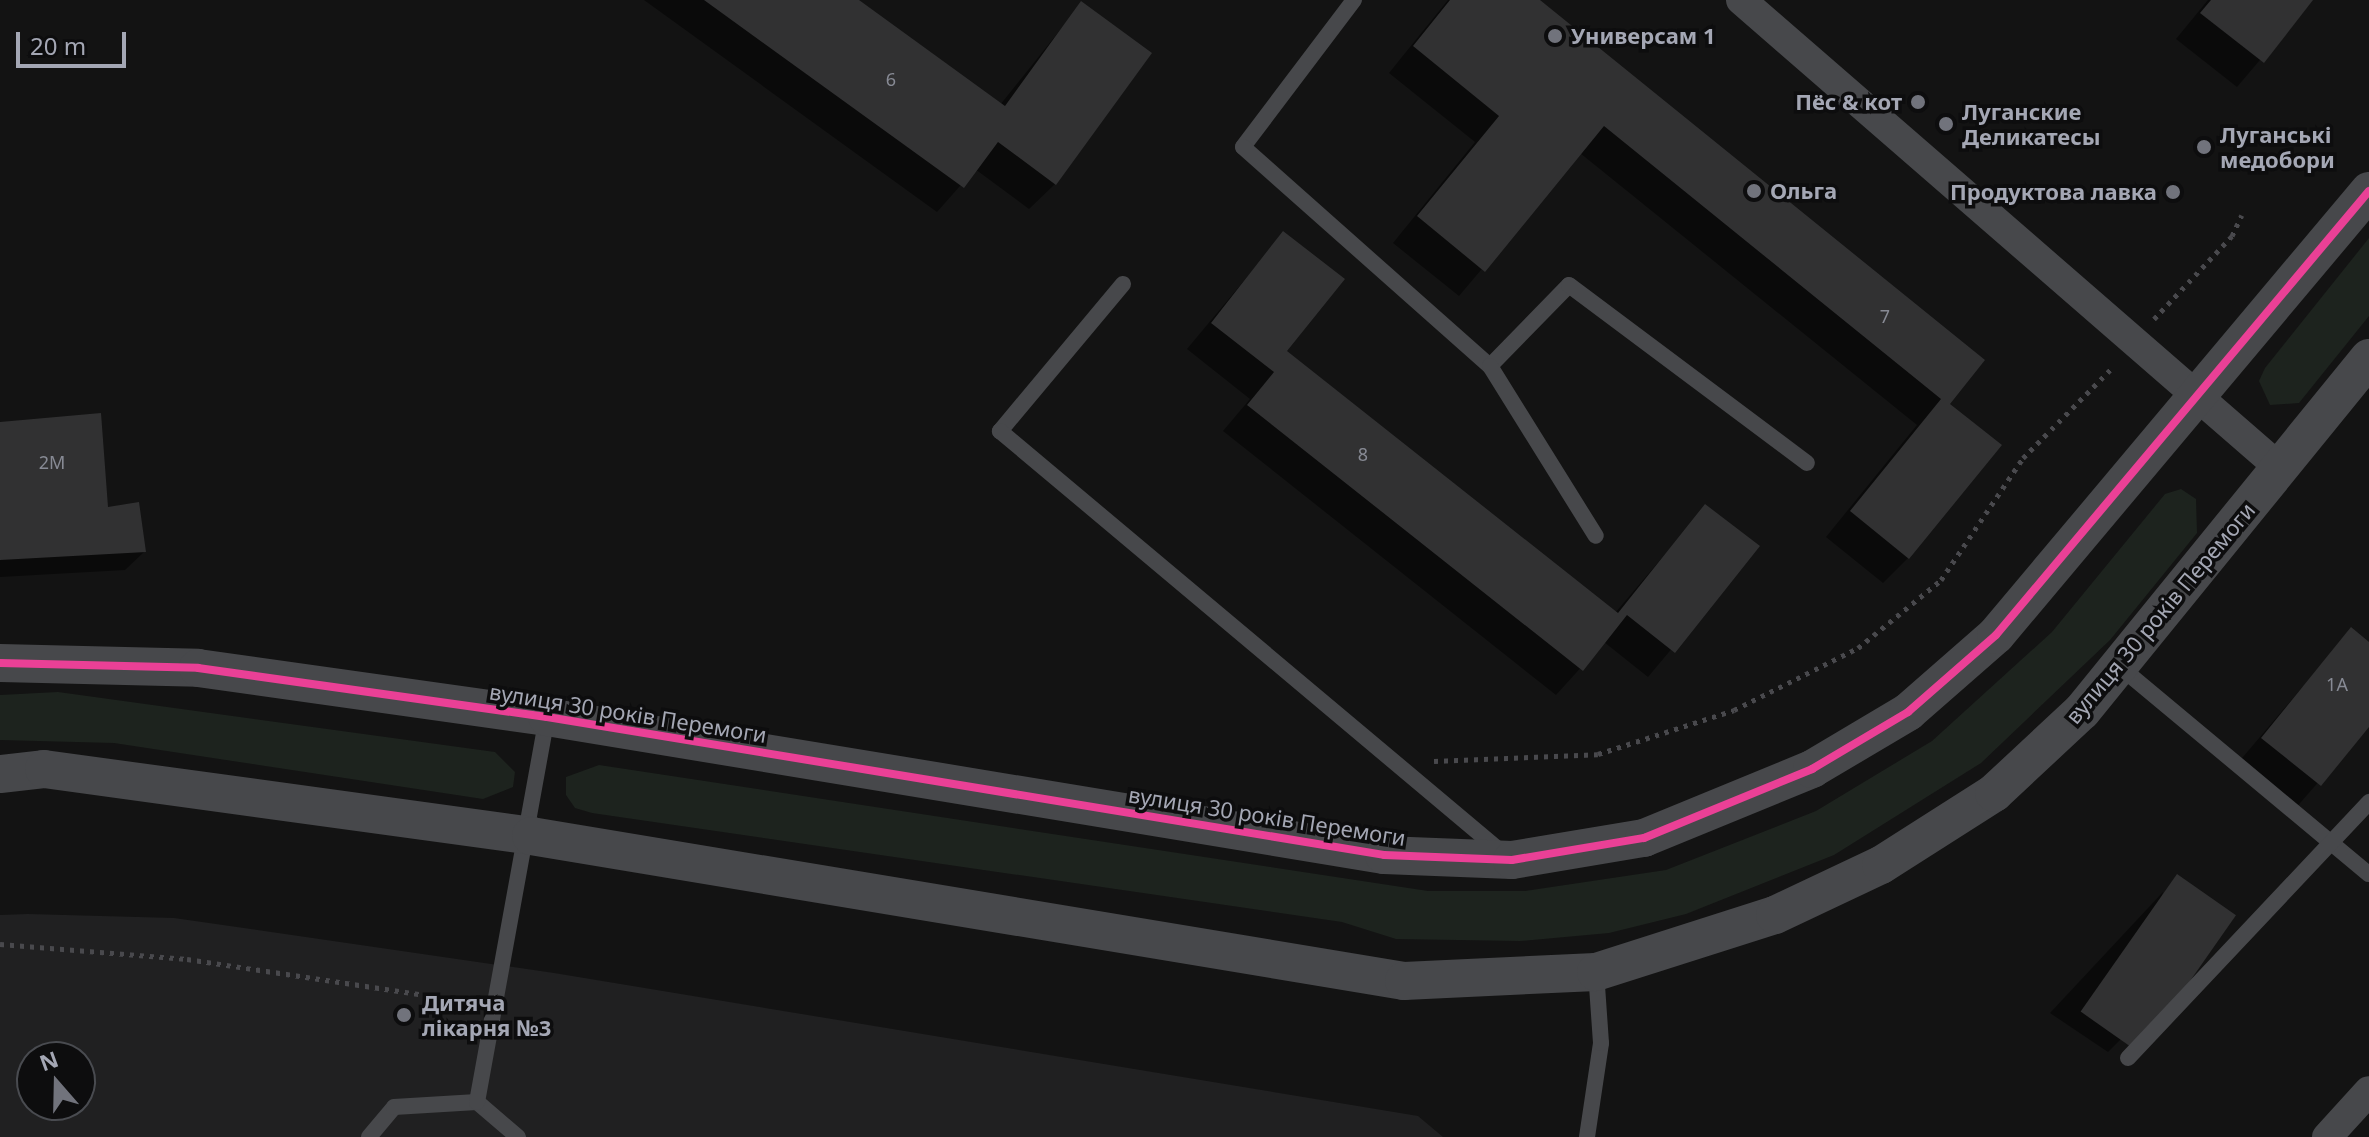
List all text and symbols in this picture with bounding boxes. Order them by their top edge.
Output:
scale bar [20,16,130,66]
place label: Универсам 1 [1571,23,1716,49]
marker: Универсам 1 [1546,27,1564,45]
text: 20 m [30,29,86,62]
house number: 6 [886,68,896,90]
place label: Пёс & кот [1795,89,1902,115]
marker: Пёс & кот [1909,93,1927,111]
place label: Луганские Деликатесы [1962,98,2101,150]
marker: Луганские Деликатесы [1937,115,1955,133]
place label: Луганські медобори [2220,121,2335,172]
marker: Луганські медобори [2195,138,2213,156]
place label: Ольга [1770,178,1837,204]
place label: Продуктова лавка [1950,179,2157,205]
marker: Ольга [1745,182,1763,200]
marker: Продуктова лавка [2164,183,2182,201]
house number: 7 [1880,305,1890,327]
house number: 8 [1358,443,1368,465]
house number: 2М [39,451,65,473]
street label: вулиця 30 років Перемоги [2060,497,2260,729]
house number: 1А [2326,673,2348,695]
street label: вулиця 30 років Перемоги [487,678,769,748]
street label: вулиця 30 років Перемоги [1126,781,1408,851]
place label: Дитяча лікарня №3 [422,989,551,1040]
marker: Дитяча лікарня №3 [393,1004,415,1026]
north arrow [16,1041,96,1121]
text: N [35,1043,62,1077]

